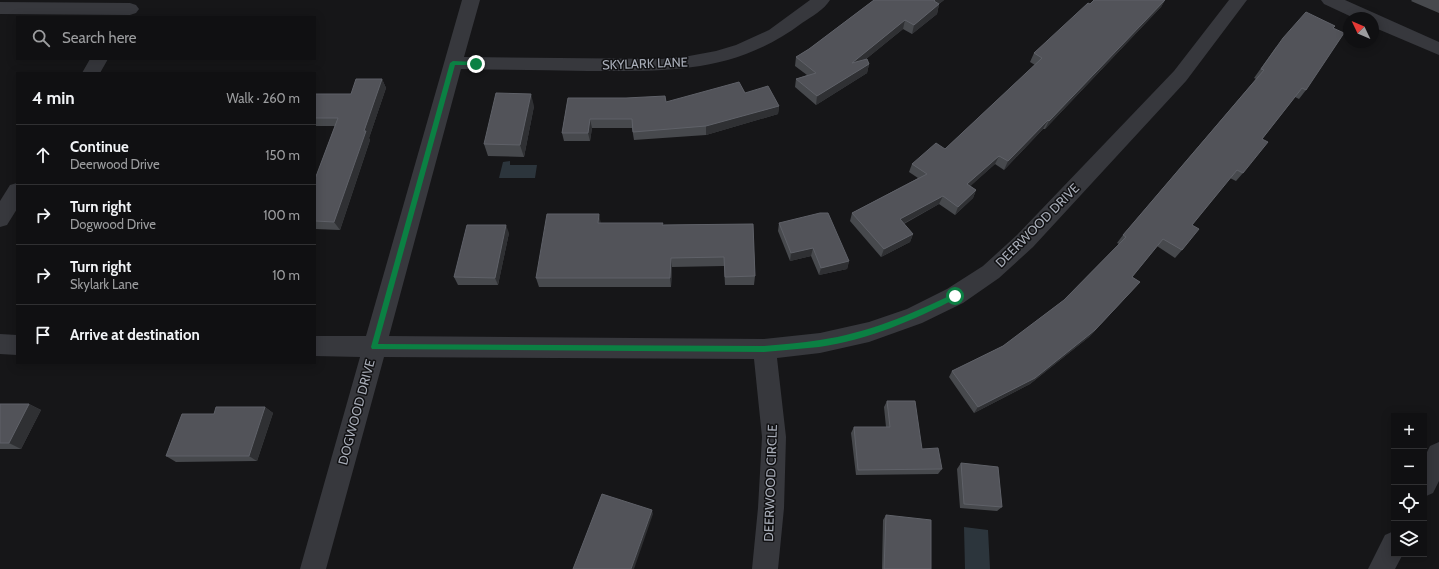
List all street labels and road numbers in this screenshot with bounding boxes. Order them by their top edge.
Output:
street label: SKYLARK LANE [602,54,688,72]
street label: DEERWOOD DRIVE [992,180,1082,270]
street label: DOGWOOD DRIVE [334,358,378,466]
street label: DEERWOOD CIRCLE [760,424,780,542]

